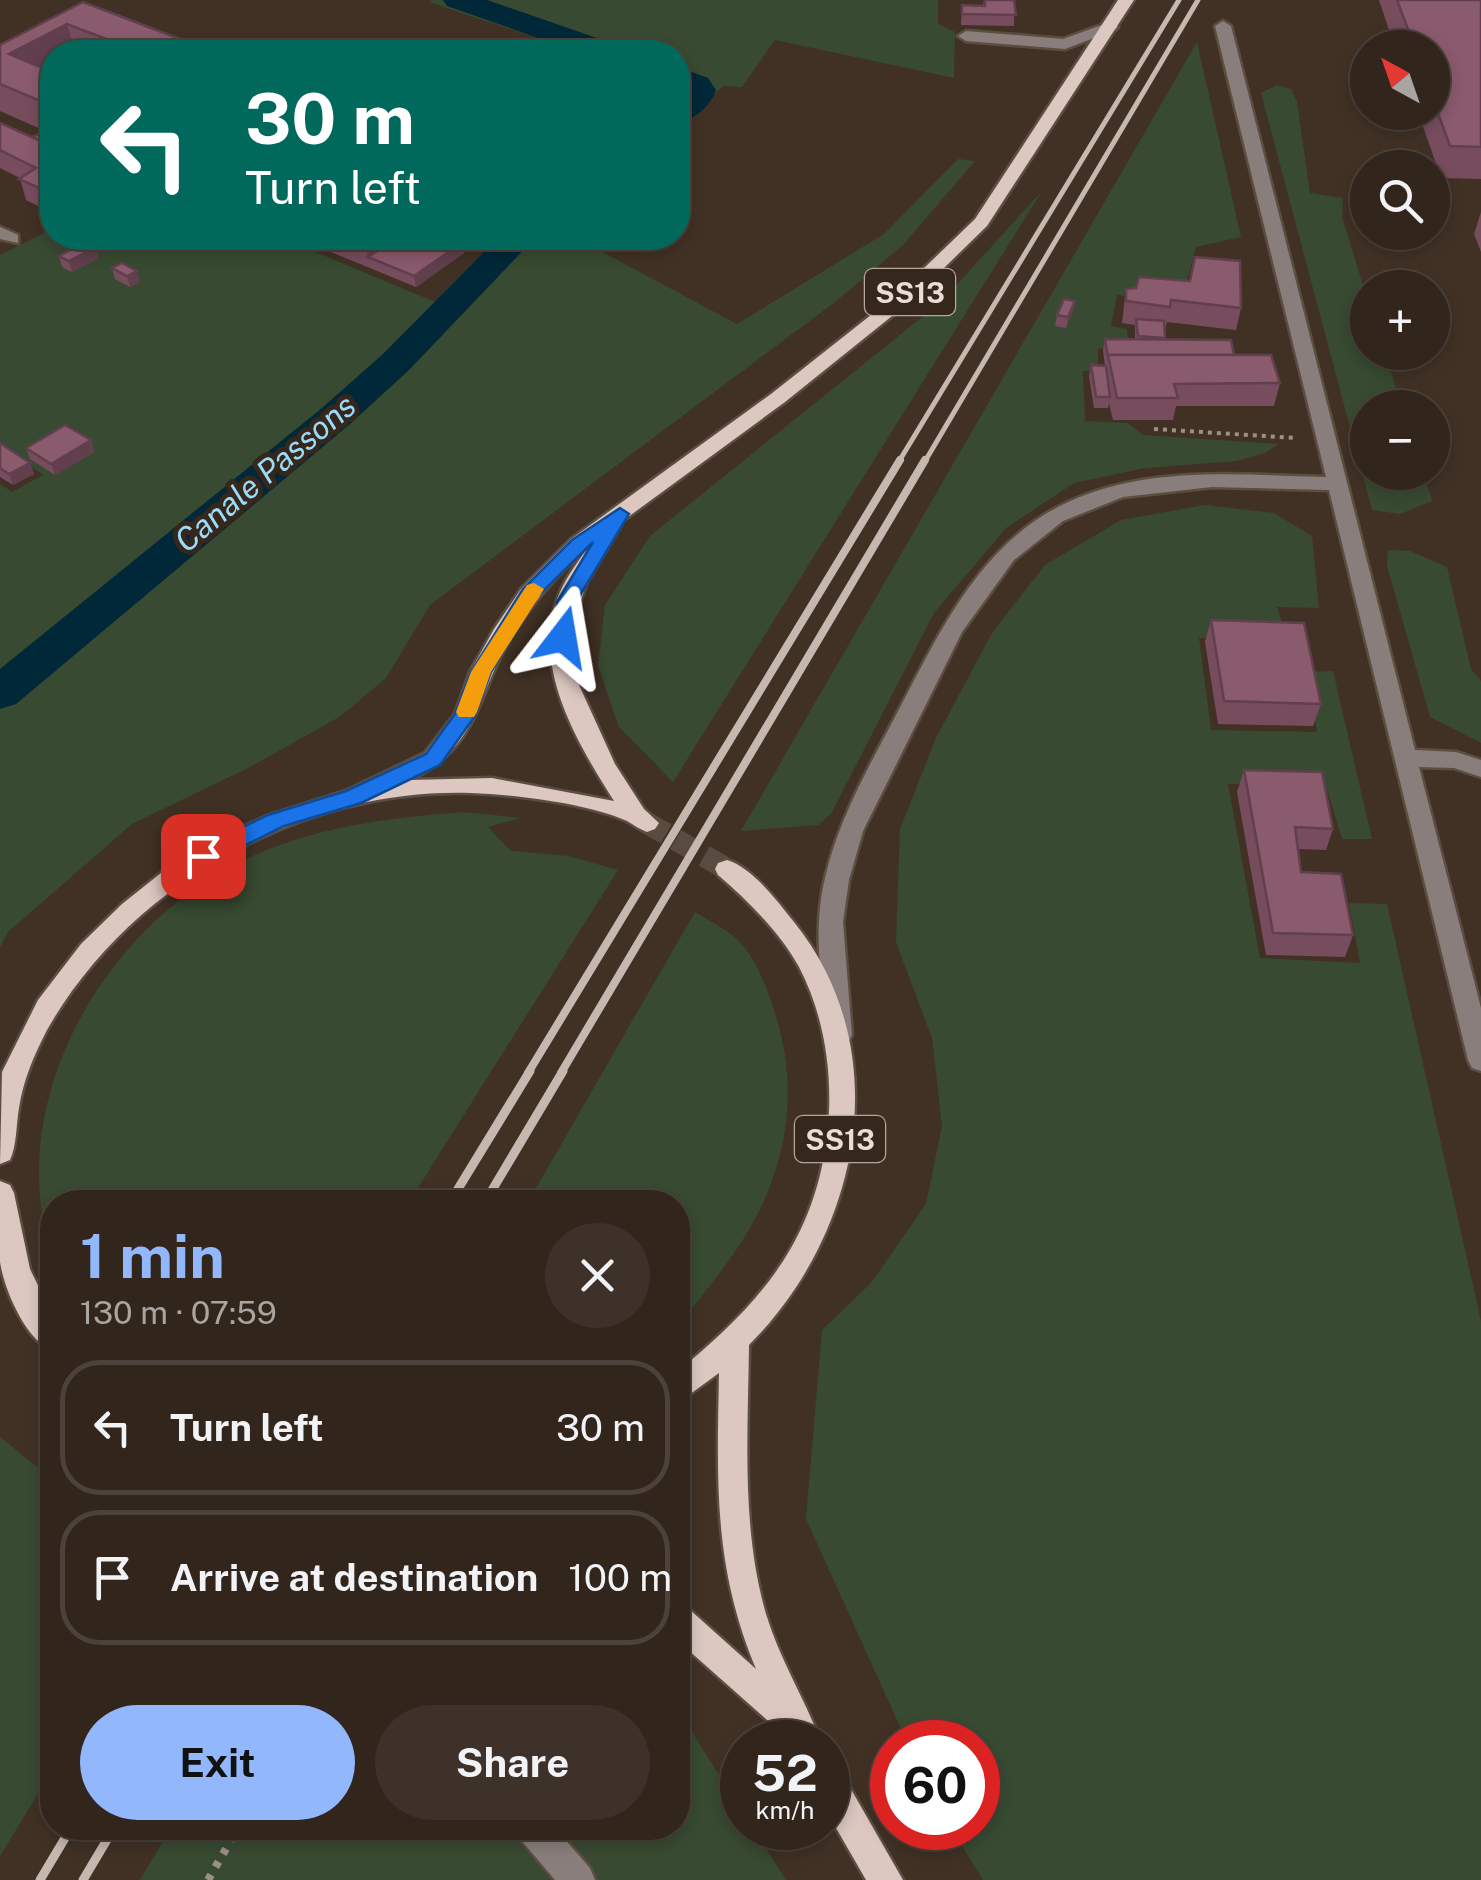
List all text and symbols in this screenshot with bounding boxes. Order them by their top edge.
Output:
north arrow [1350,30,1450,130]
map controls [1350,30,1450,490]
text: 30 m [245,77,415,160]
icon: left [80,80,210,210]
button: search [1350,150,1450,250]
text: Turn left [245,161,421,214]
road number: SS13 [865,269,955,315]
button: + [1350,270,1450,370]
water label: Canale Passons [167,387,363,559]
button: − [1350,390,1450,490]
position arrow [511,585,615,689]
pin [161,814,246,899]
icon: arrive [176,829,231,884]
road number: SS13 [795,1116,885,1162]
text: 1 min [80,1221,225,1292]
button: close [545,1223,650,1328]
text: 130 m · 07:59 [80,1294,277,1331]
icon: left [85,1400,140,1455]
text: Turn left [170,1405,324,1450]
text: 30 m [556,1405,645,1450]
icon: arrive [85,1550,140,1605]
text: Arrive at destination [170,1555,538,1600]
text: 100 m [568,1555,672,1600]
button: Exit [80,1705,355,1820]
button: Share [375,1705,650,1820]
speed limit sign: 60 [870,1720,1000,1850]
text: 52 [752,1743,818,1802]
text: km/h [756,1795,814,1825]

